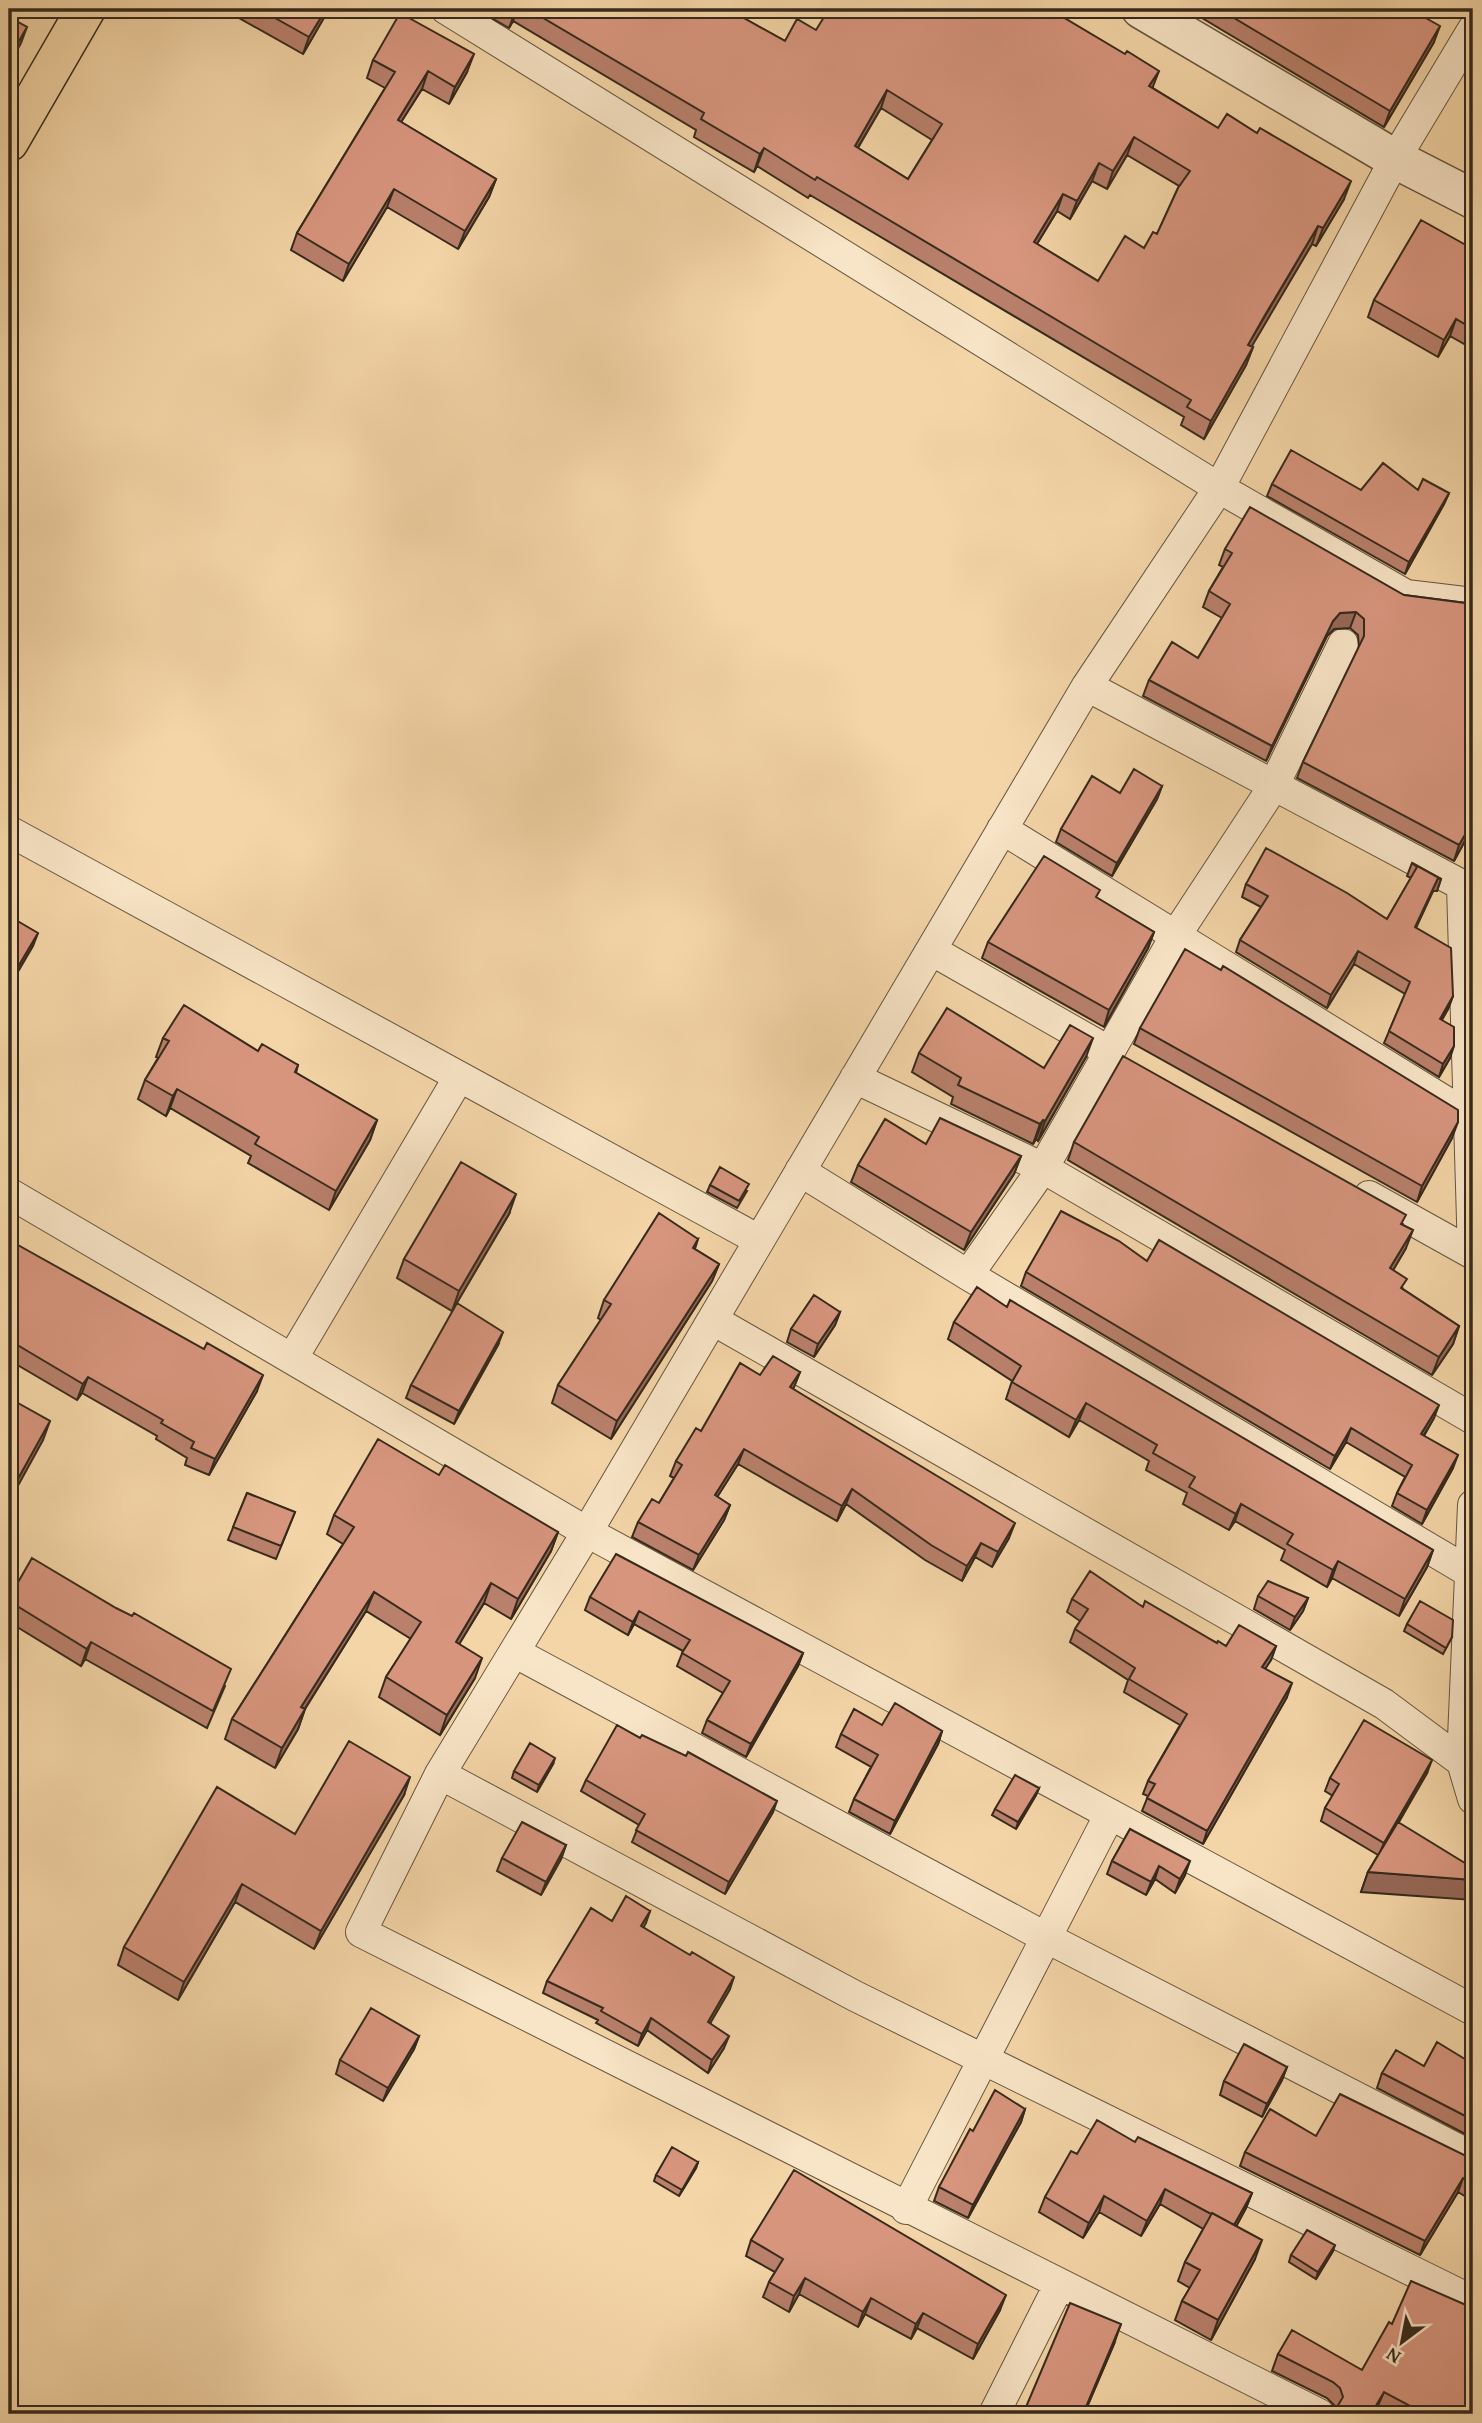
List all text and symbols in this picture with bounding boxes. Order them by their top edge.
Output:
north arrow [1366,2308,1436,2378]
text: N [1380,2341,1406,2372]

